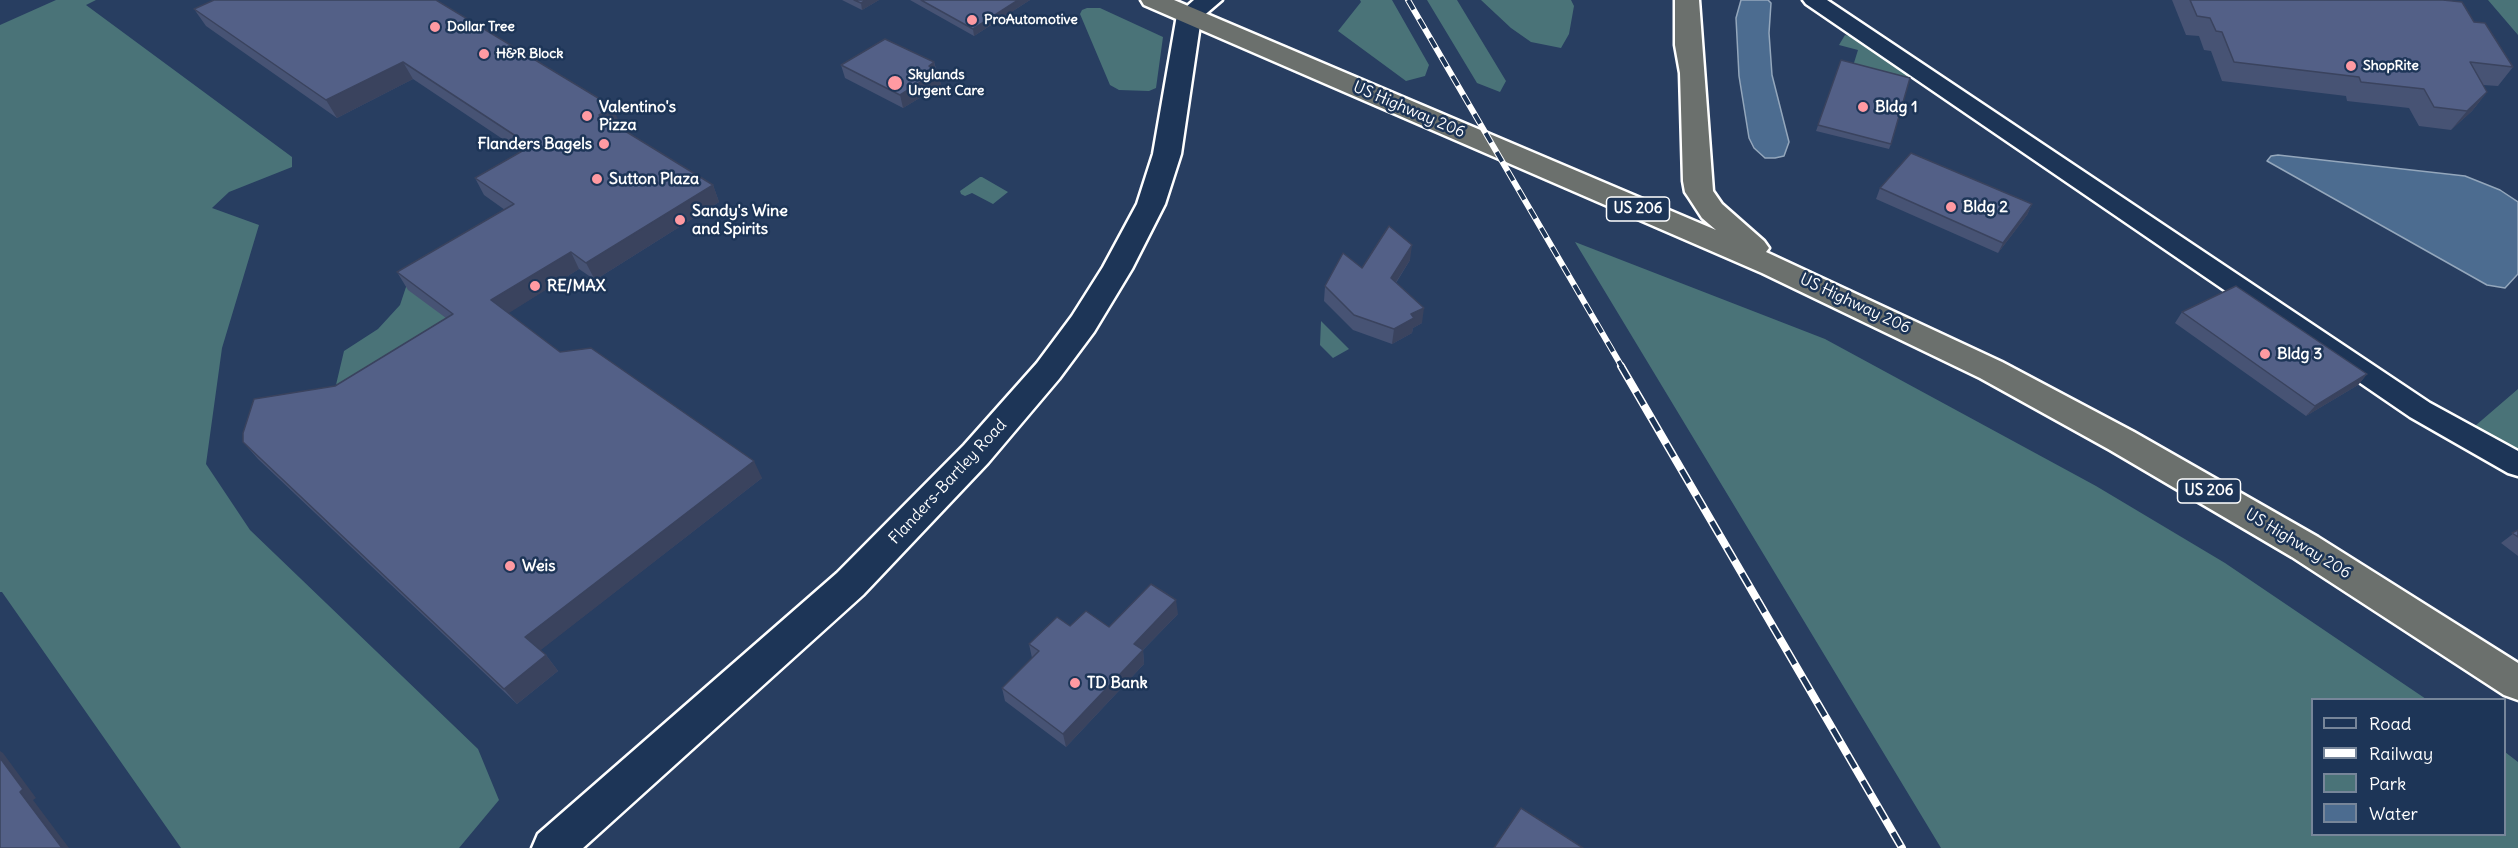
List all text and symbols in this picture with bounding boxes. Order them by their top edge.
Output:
place label: ProAutomotive [984,12,1078,28]
marker: ProAutomotive [965,13,979,27]
place label: Dollar Tree [447,19,515,35]
marker: Dollar Tree [428,20,442,34]
place label: H&R Block [496,46,563,62]
marker: H&R Block [477,47,491,61]
place label: ShopRite [2363,58,2419,74]
marker: ShopRite [2344,59,2358,73]
place label: Skylands Urgent Care [908,67,984,100]
marker: Skylands Urgent Care [886,74,904,92]
street label: US Highway 206 [1350,78,1468,142]
place label: Valentino's Pizza [599,97,676,135]
place label: Bldg 1 [1875,97,1918,117]
marker: Bldg 1 [1856,100,1870,114]
marker: Valentino's Pizza [580,109,594,123]
place label: Flanders Bagels [477,134,592,154]
marker: Flanders Bagels [597,137,611,151]
place label: Sutton Plaza [609,169,699,189]
marker: Sutton Plaza [590,172,604,186]
road number: US 206 [1606,197,1670,221]
place label: Bldg 2 [1963,197,2008,217]
marker: Bldg 2 [1944,200,1958,214]
place label: Sandy's Wine and Spirits [692,201,788,239]
marker: Sandy's Wine and Spirits [673,213,687,227]
street label: US Highway 206 [1797,270,1913,338]
place label: RE/MAX [547,276,606,296]
marker: RE/MAX [528,279,542,293]
place label: Bldg 3 [2277,344,2322,364]
marker: Bldg 3 [2258,347,2272,361]
street label: Flanders-Bartley Road [885,416,1011,548]
road number: US 206 [2178,479,2240,503]
street label: US Highway 206 [2242,505,2354,583]
place label: Weis [522,556,555,576]
marker: Weis [503,559,517,573]
place label: TD Bank [1087,673,1148,693]
marker: TD Bank [1068,676,1082,690]
legend [2311,698,2506,836]
text: Road [2369,712,2411,735]
text: Railway [2369,742,2433,765]
text: Park [2369,772,2406,795]
text: Water [2369,802,2418,825]

